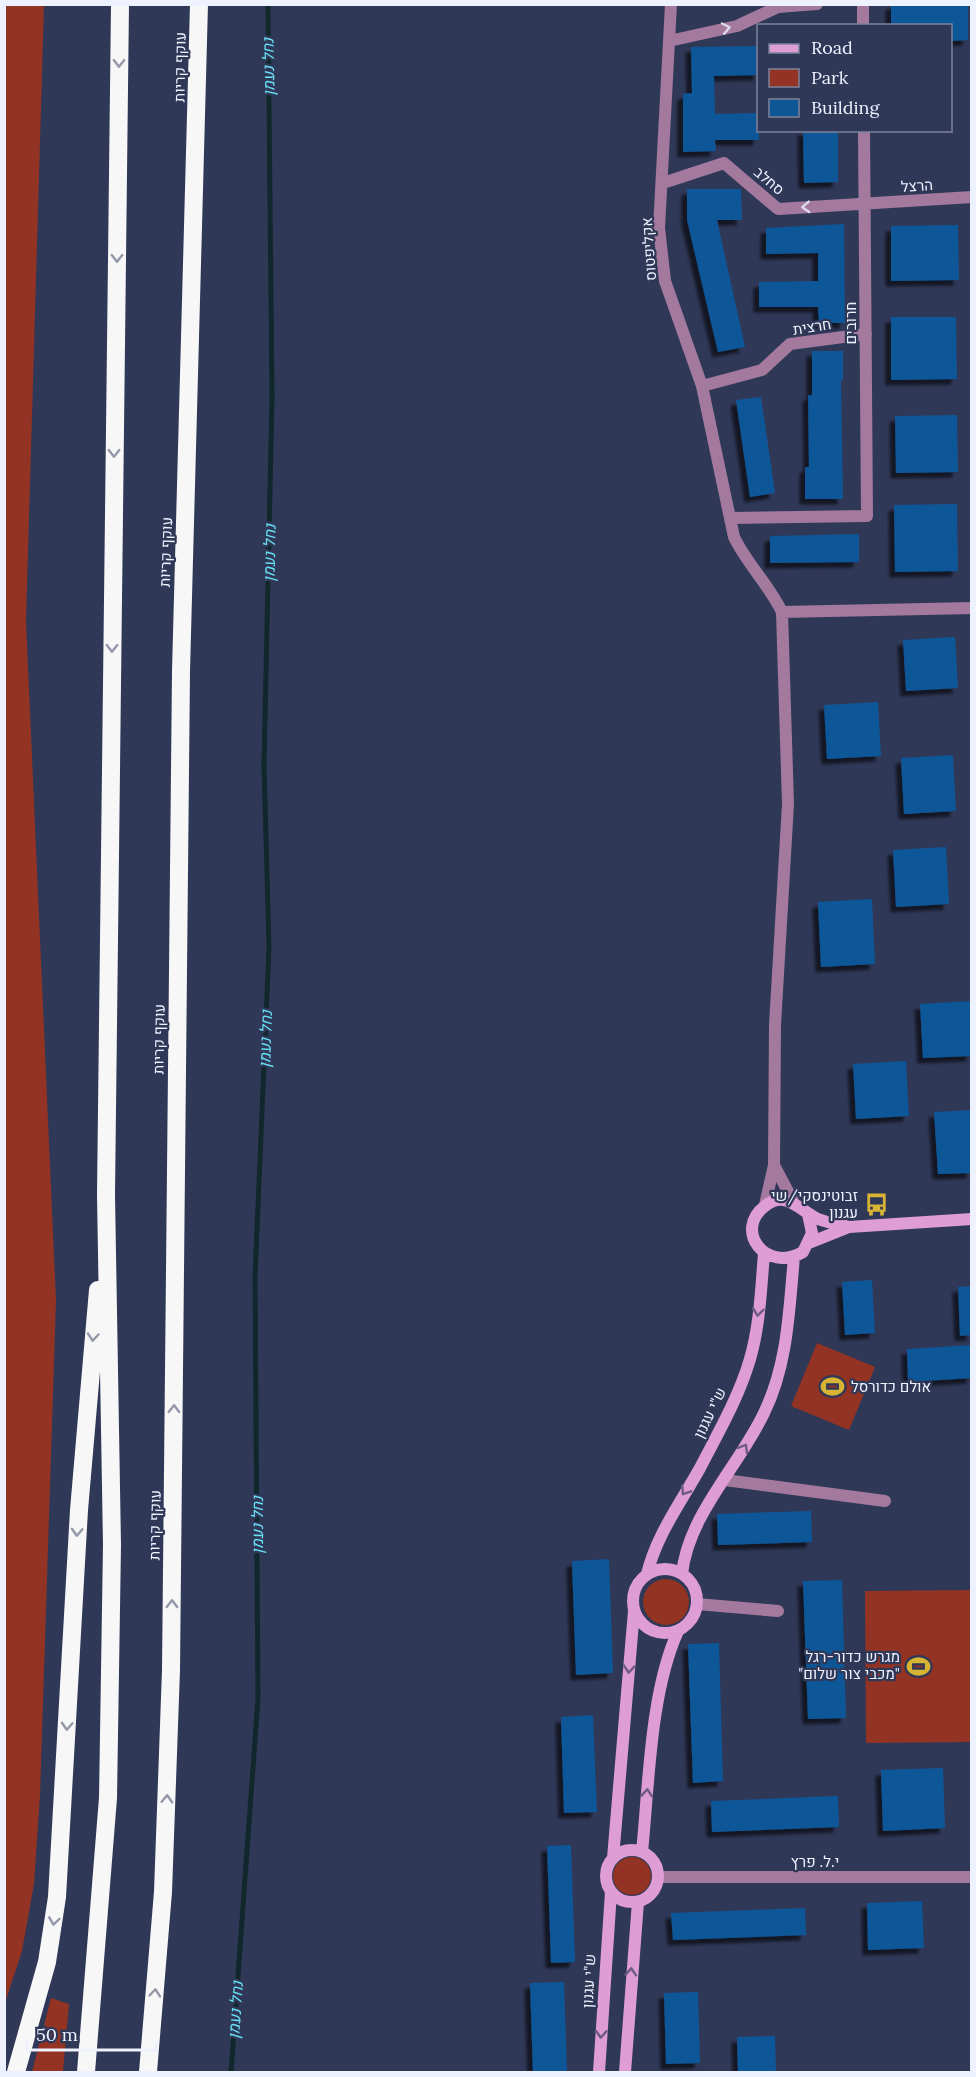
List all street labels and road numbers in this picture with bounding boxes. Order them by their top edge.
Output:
street label: עוקף קריות [169,32,190,102]
street label: סחלב [750,162,789,199]
street label: הרצל [900,175,934,196]
street label: אקליפטוס [637,217,660,282]
street label: חרובים [841,302,860,344]
street label: חרצית [791,314,832,339]
street label: עוקף קריות [155,517,176,587]
street label: עוקף קריות [148,1004,169,1074]
street label: ש"י עגנון [689,1384,730,1441]
street label: עוקף קריות [144,1490,165,1560]
street label: י.ל. פרץ [791,1852,839,1871]
street label: ש"י עגנון [578,1953,599,2009]

